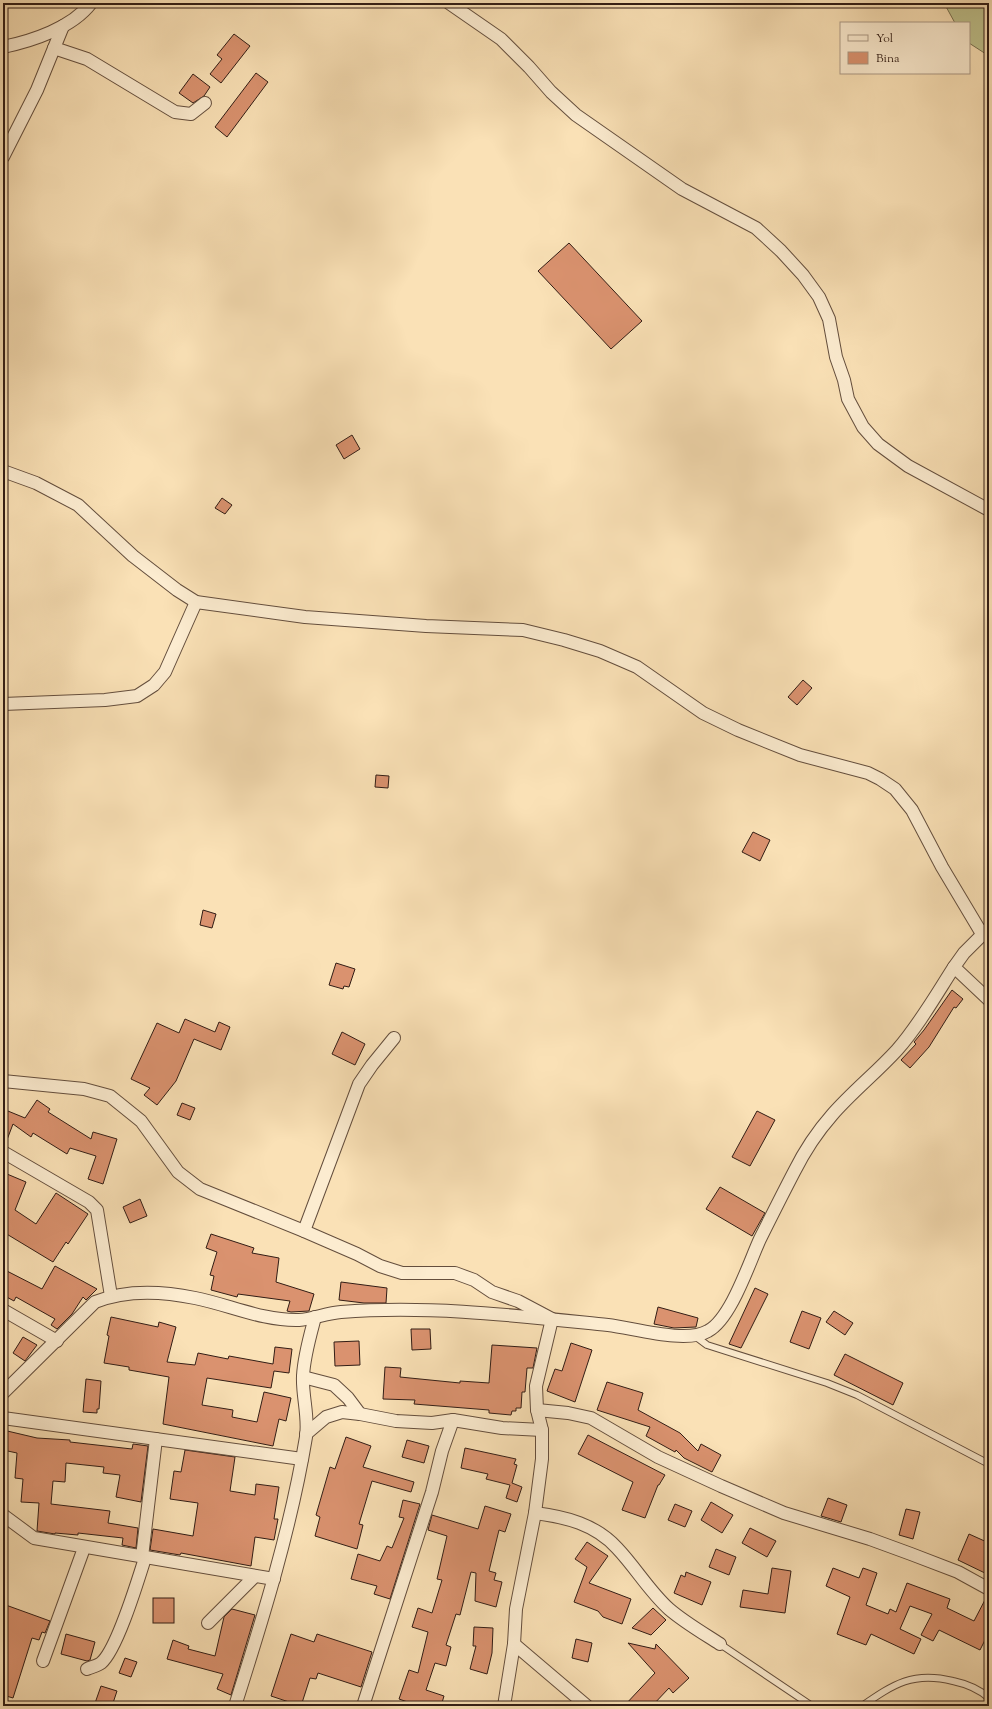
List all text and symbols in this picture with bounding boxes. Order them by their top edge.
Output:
legend [840,22,970,74]
text: Yol [876,30,894,48]
text: Bina [876,50,900,68]

